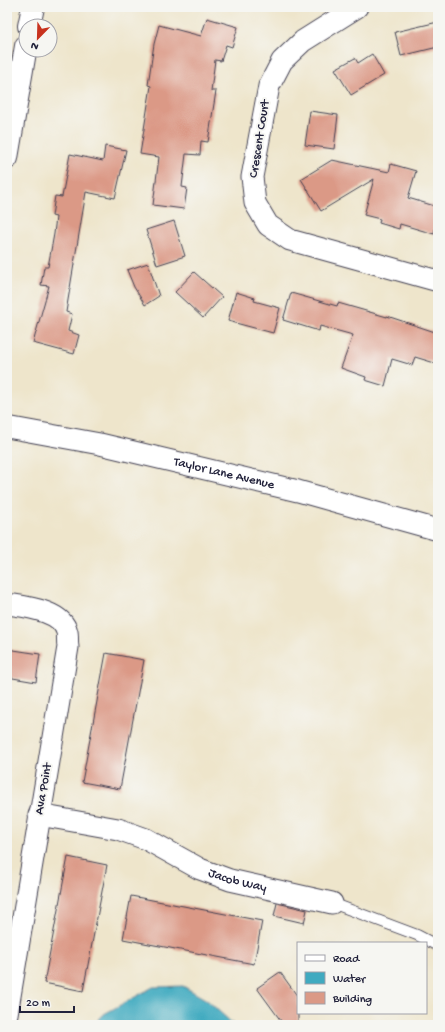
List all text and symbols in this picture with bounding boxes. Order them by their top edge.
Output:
north arrow [18,18,58,58]
text: N [29,38,41,52]
street label: Crescent Court [246,97,274,179]
street label: Taylor Lane Avenue [171,454,276,493]
street label: Ava Point [32,760,56,816]
street label: Jacob Way [206,865,269,896]
legend [297,942,427,1014]
text: Road [333,953,360,967]
text: Water [333,973,367,987]
scale bar [20,988,74,1014]
text: Building [332,993,372,1007]
text: 20 m [26,997,51,1011]

